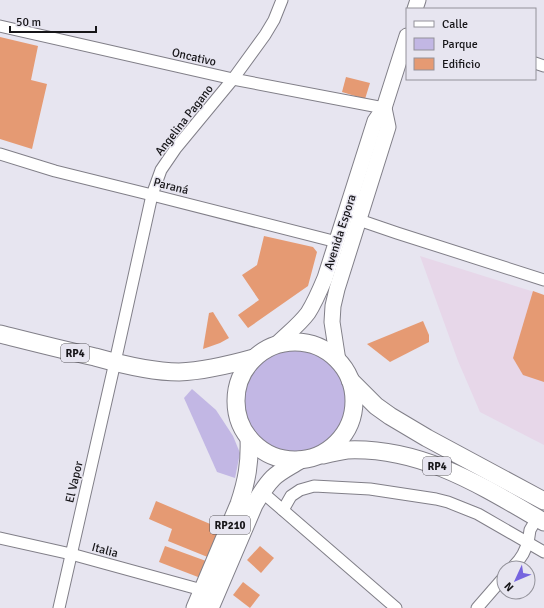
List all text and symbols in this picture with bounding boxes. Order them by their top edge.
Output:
scale bar [10,8,96,34]
legend [406,8,536,80]
text: 50 m [16,15,41,30]
text: Calle [442,17,468,32]
text: Parque [442,37,478,52]
street label: Oncativo [170,45,218,70]
text: Edificio [442,57,480,72]
street label: Angelina Pagano [152,82,217,159]
street label: Paraná [152,175,190,198]
street label: Avenida Espora [321,193,360,272]
road number: RP4 [61,344,89,362]
road number: RP4 [423,457,451,475]
street label: El Vapor [62,459,87,504]
road number: RP210 [210,516,250,534]
street label: Italia [90,540,120,561]
north arrow [496,560,536,600]
text: N [502,579,517,594]

